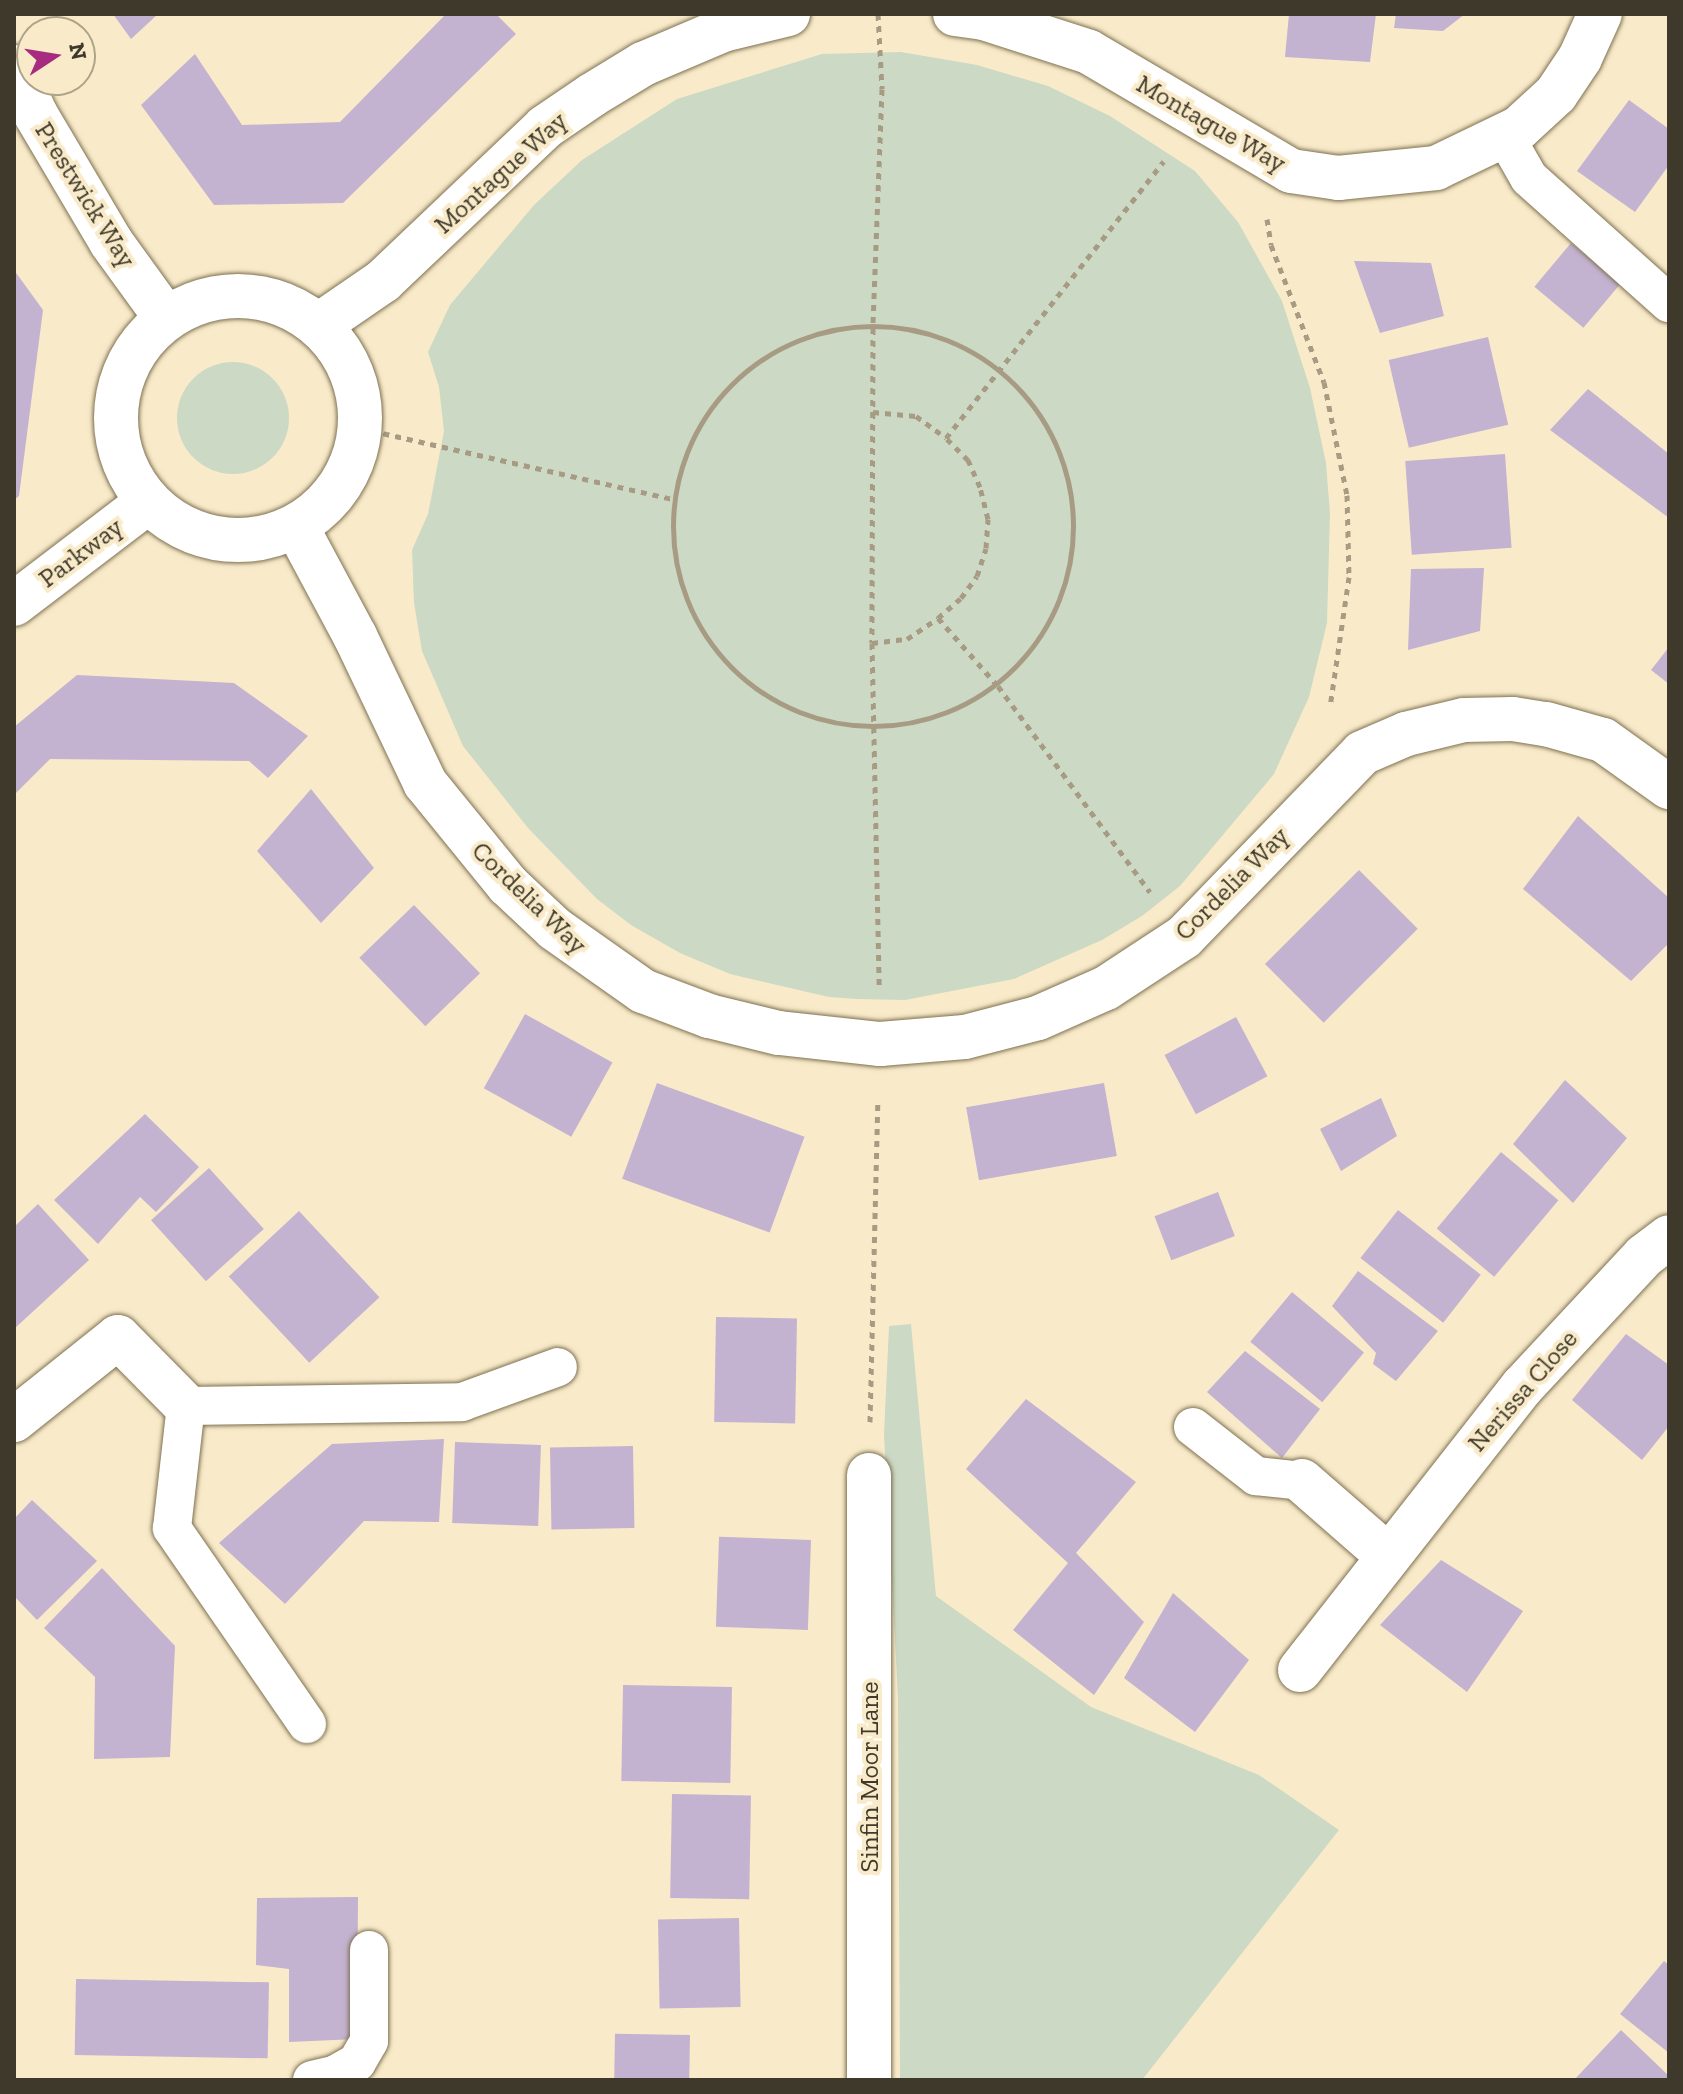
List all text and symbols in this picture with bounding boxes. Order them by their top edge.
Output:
north arrow [16,16,96,96]
text: N [63,40,93,62]
street label: Montague Way [1130,68,1292,180]
street label: Montague Way [428,105,574,241]
street label: Prestwick Way [28,116,142,274]
street label: Parkway [33,511,129,595]
street label: Cordelia Way [1168,820,1296,948]
street label: Cordelia Way [465,835,593,961]
street label: Nerissa Close [1462,1324,1584,1458]
street label: Sinfin Moor Lane [854,1681,886,1873]

